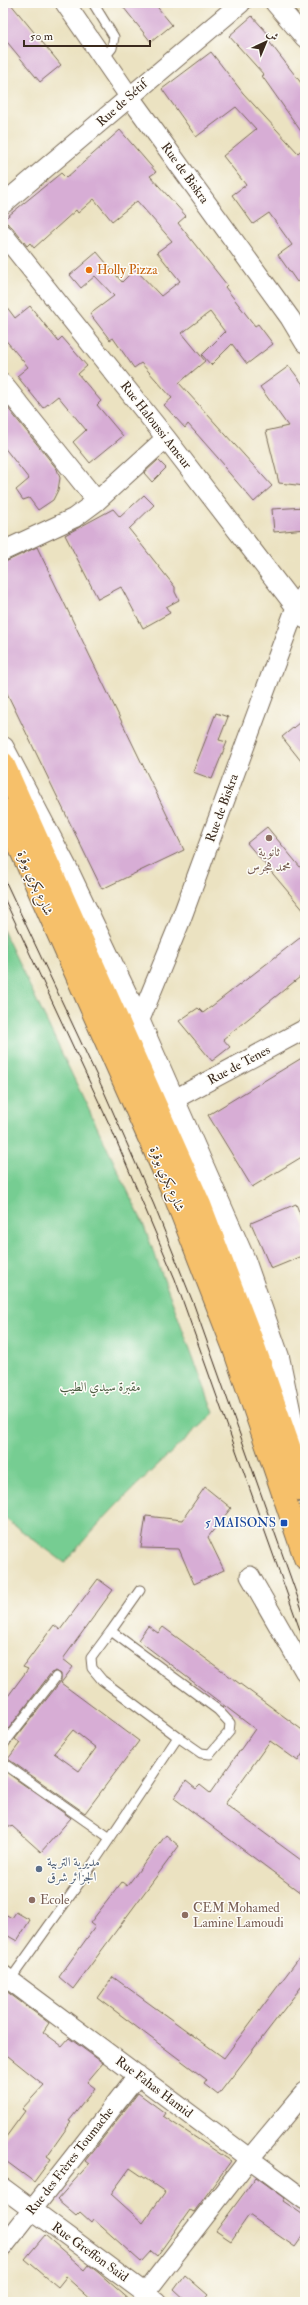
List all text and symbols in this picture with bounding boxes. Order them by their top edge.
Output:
scale bar [24,22,150,48]
north arrow [246,22,286,62]
text: ش [264,27,281,44]
text: 50 m [30,29,54,44]
street label: Rue de Sétif [93,75,152,130]
street label: Rue de Biskra [158,139,213,207]
place label: Holly Pizza [97,262,158,279]
marker: Holly Pizza [84,265,94,275]
street label: Rue Haloussi Ameur [117,378,195,472]
street label: Rue de Biskra [202,771,242,844]
marker: ثانوية محمد هجرس [264,833,274,843]
place label: ثانوية محمد هجرس [247,844,291,875]
street label: شارع بكري بوقرة [11,848,56,919]
street label: Rue de Tenes [205,1042,274,1088]
street label: شارع بكري بوقرة [143,1144,188,1215]
park label: مقبرة سيدي الطيب [60,1379,140,1397]
place label: 5 MAISONS [205,1515,276,1531]
marker: 5 MAISONS [279,1518,289,1528]
place label: مديرية التربية الجزائر شرق [47,1854,100,1885]
marker: مديرية التربية الجزائر شرق [34,1864,44,1874]
place label: Ecole [40,1892,70,1908]
marker: Ecole [27,1895,37,1905]
place label: CEM Mohamed Lamine Lamoudi [193,1900,284,1931]
marker: CEM Mohamed Lamine Lamoudi [180,1910,190,1920]
street label: Rue Fahas Hamid [112,2053,196,2122]
street label: Rue des Frères Toumache [23,2103,117,2218]
street label: Rue Greffon Saïd [49,2219,132,2285]

